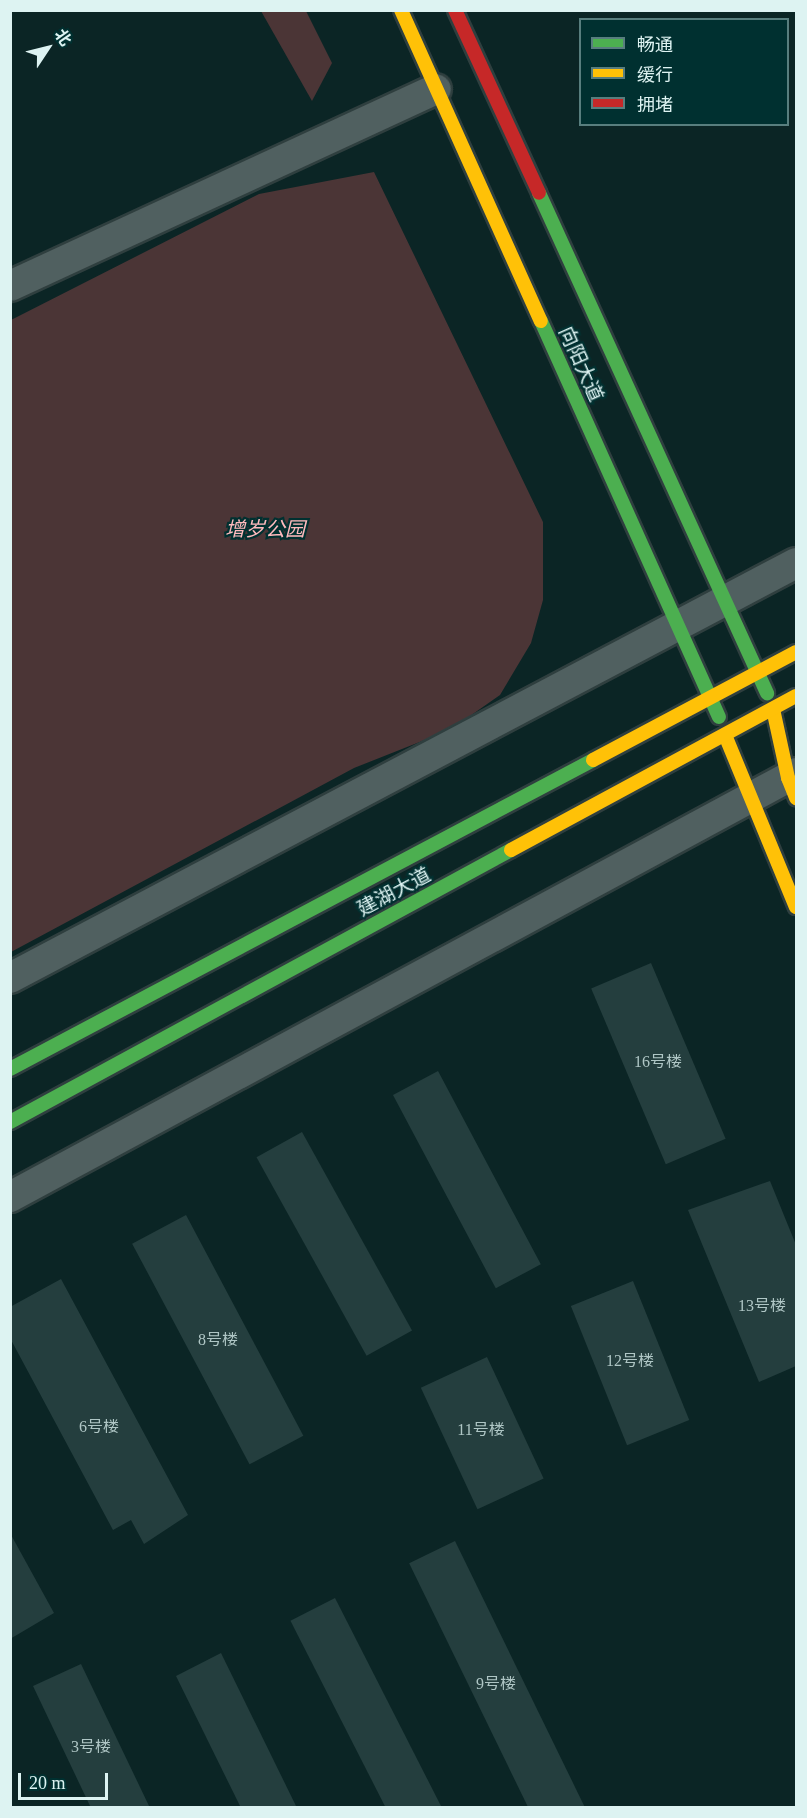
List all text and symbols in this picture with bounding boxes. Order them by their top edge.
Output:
north arrow [18,18,78,78]
legend [579,18,789,126]
text: 北 [52,26,75,49]
text: 畅通 [637,35,673,55]
text: 缓行 [637,65,673,85]
text: 拥堵 [637,95,673,115]
street label: 向阳大道 [554,323,608,405]
park label: 增岁公园 [225,517,305,541]
street label: 建湖大道 [353,863,435,921]
house number: 16号楼 [634,1052,682,1072]
house number: 13号楼 [738,1296,786,1316]
house number: 8号楼 [198,1330,238,1350]
house number: 12号楼 [606,1351,654,1371]
house number: 6号楼 [79,1417,119,1437]
house number: 11号楼 [457,1420,505,1440]
house number: 9号楼 [476,1674,516,1694]
house number: 3号楼 [71,1737,111,1757]
scale bar [21,1761,111,1799]
text: 20 m [29,1773,66,1793]

